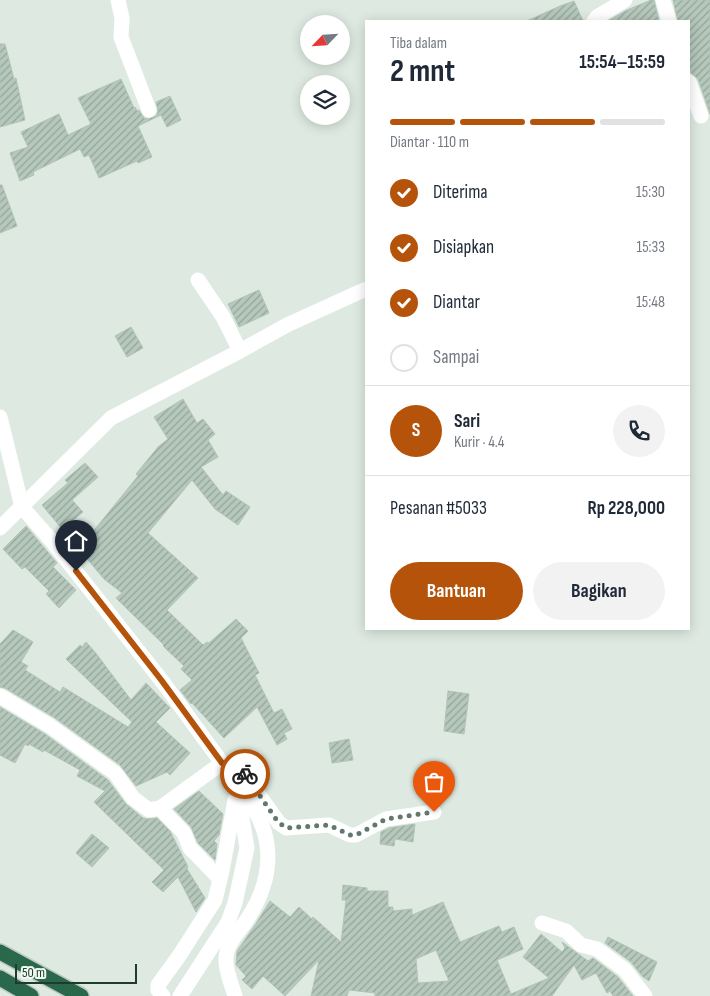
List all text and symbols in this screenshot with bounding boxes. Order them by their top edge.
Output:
north arrow [300,15,350,65]
map controls [300,15,350,125]
text: Tiba dalam [390,34,447,53]
text: 15:54–15:59 [579,51,665,74]
text: 2 mnt [390,52,455,91]
button: layers [300,75,350,125]
text: Diantar · 110 m [390,133,469,152]
icon: check [390,179,418,207]
text: Diterima [433,181,488,204]
text: 15:30 [636,183,665,202]
icon: check [390,234,418,262]
text: Disiapkan [433,236,494,259]
text: 15:33 [637,238,665,257]
icon: check [390,289,418,317]
text: Diantar [433,291,480,314]
text: 15:48 [636,293,665,312]
text: Sampai [433,346,479,369]
button: phone [613,405,665,457]
text: Sari [454,410,480,433]
text: S [412,419,420,442]
text: Kurir · 4.4 [454,433,505,452]
text: Pesanan #5033 [390,497,487,520]
text: Rp 228,000 [587,497,665,520]
pin [55,520,97,571]
icon: home [62,527,90,555]
button: Bantuan [390,562,523,620]
button: Bagikan [533,562,665,620]
courier [220,749,270,799]
icon: bike [231,760,259,788]
pin [413,761,455,812]
icon: bag [420,768,448,796]
scale bar [15,961,138,984]
text: 50 m [22,964,45,981]

